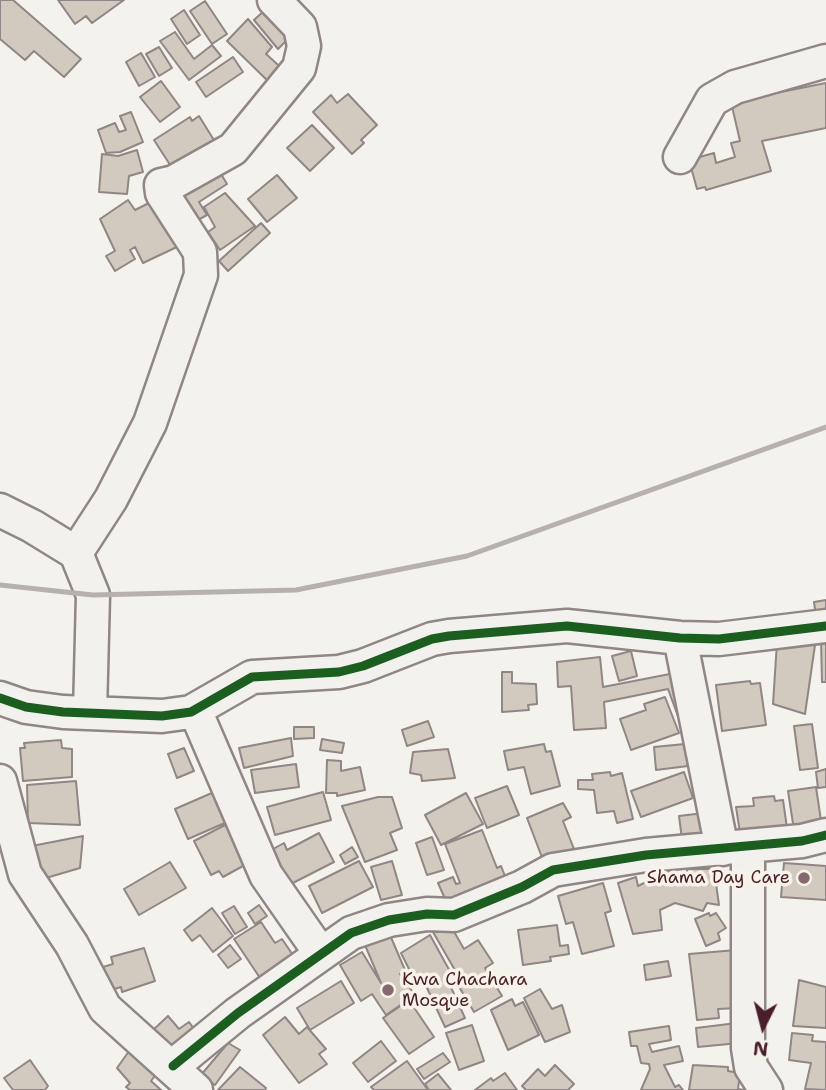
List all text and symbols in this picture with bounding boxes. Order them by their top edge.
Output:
place label: Shama Day Care [647,867,790,889]
marker: Shama Day Care [796,870,812,886]
place label: Kwa Chachara Mosque [402,969,527,1012]
marker: Kwa Chachara Mosque [380,982,396,998]
north arrow [728,992,798,1062]
text: N [752,1035,770,1062]

